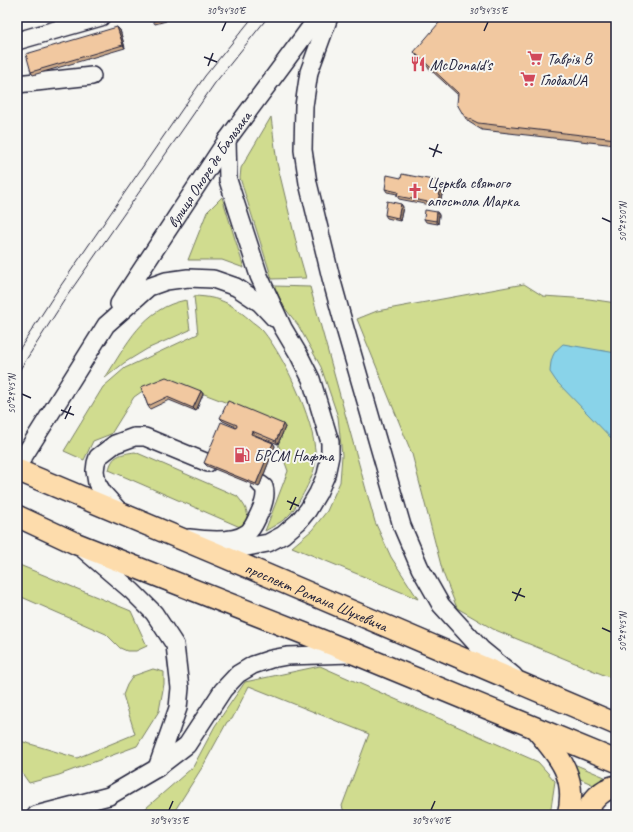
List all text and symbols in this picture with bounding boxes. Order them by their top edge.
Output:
text: 30°34'30"E [207,4,247,17]
text: 30°34'35"E [469,4,509,17]
supermarket icon: Таврія В [526,49,544,67]
place label: Таврія В [547,49,593,69]
restaurant icon: McDonald's [409,55,427,73]
place label: McDonald's [430,55,494,75]
supermarket icon: ГлобалUA [519,70,537,88]
place label: ГлобалUA [540,70,588,90]
street label: вулиця Оноре де Бальзака [163,106,257,232]
place label: Церква святого апостола Марка [427,173,520,211]
church icon: Церква святого апостола Марка [406,182,424,200]
text: 50°29'50"N [616,200,629,242]
text: 50°29'45"N [5,372,18,414]
fuel station icon: БРСМ Нафта [233,446,251,464]
place label: БРСМ Нафта [254,446,335,466]
street label: проспект Романа Шухевича [242,558,392,637]
text: 50°29'45"N [616,610,629,652]
text: 30°34'35"E [150,814,190,827]
text: 30°34'40"E [412,814,452,827]

